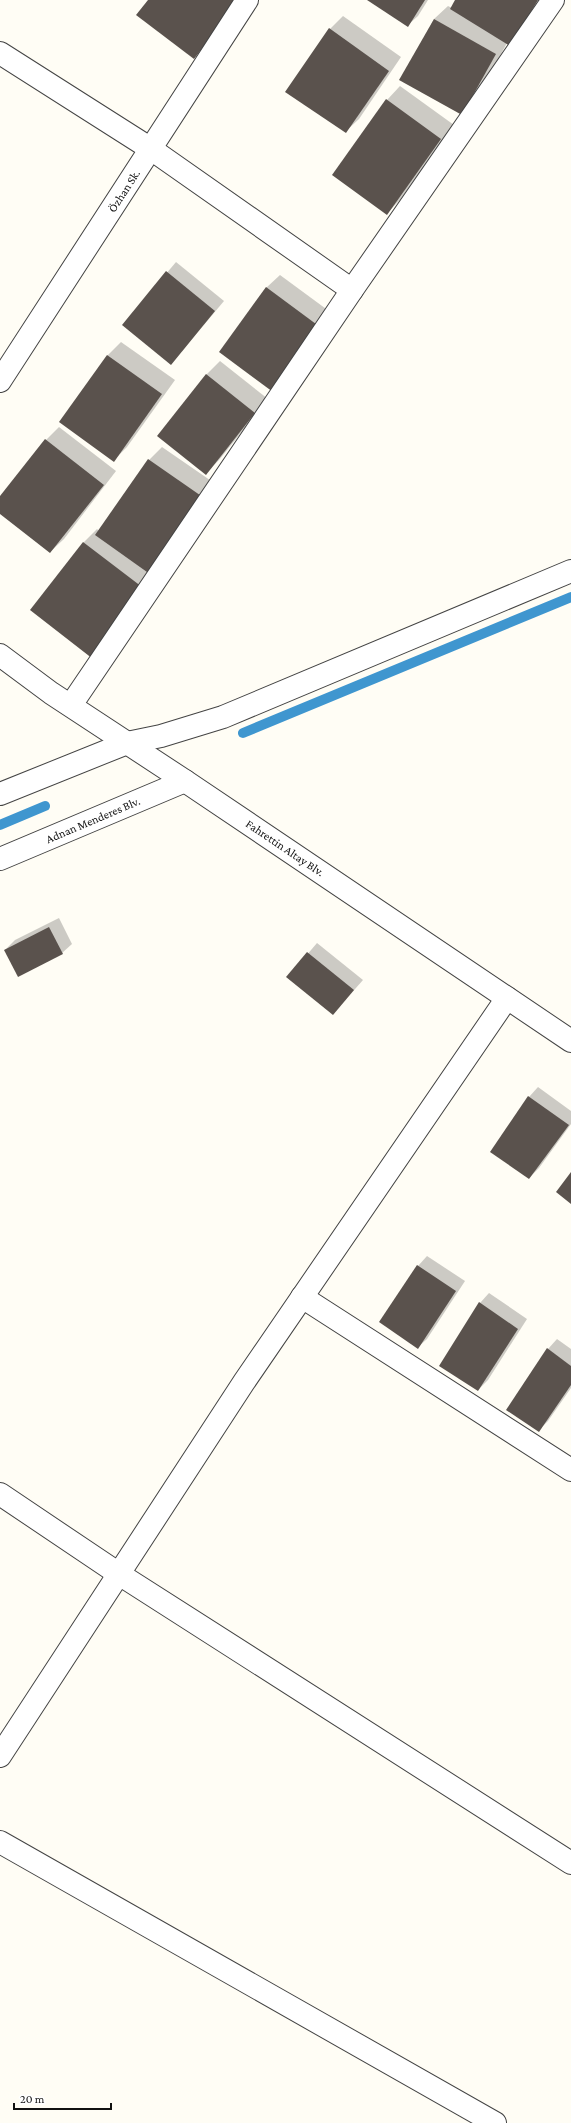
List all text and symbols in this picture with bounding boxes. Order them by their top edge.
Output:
street label: Özhan Sk. [105,167,143,215]
street label: Adnan Menderes Blv. [44,794,142,846]
street label: Fahrettin Altay Blv. [243,817,327,880]
scale bar [14,2085,111,2111]
text: 20 m [20,2092,45,2106]

